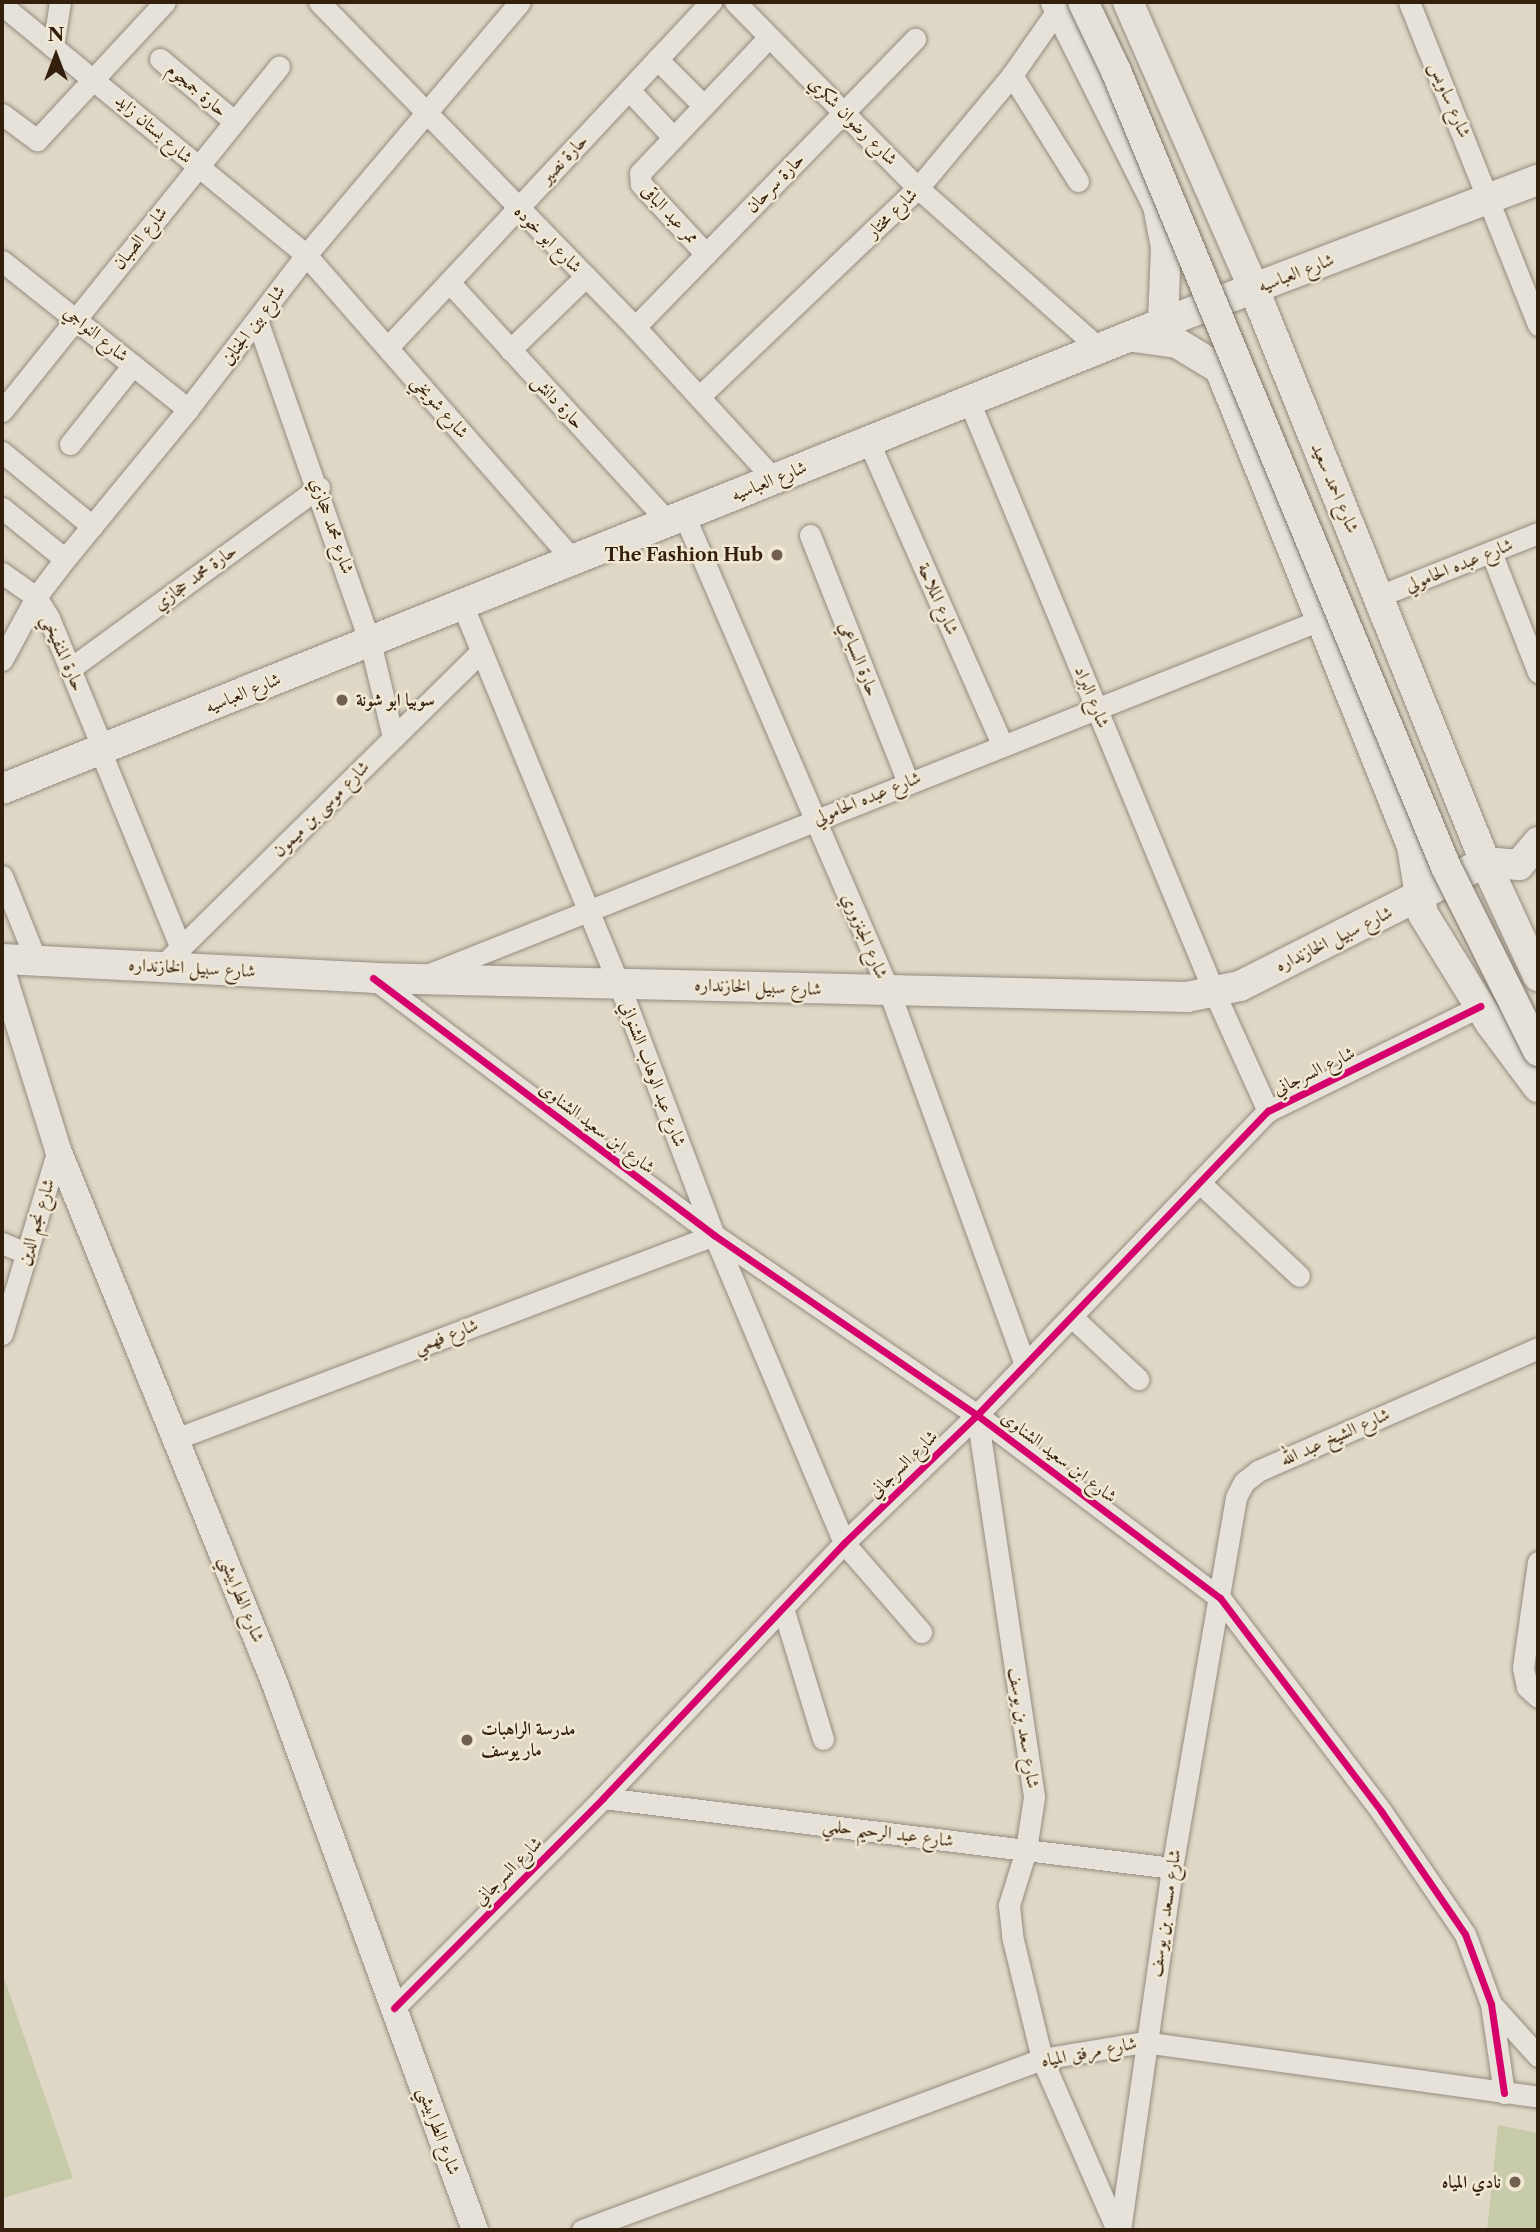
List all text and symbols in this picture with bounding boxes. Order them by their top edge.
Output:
north arrow [21,21,91,91]
text: N [48,23,64,46]
street label: حارة جمجوم [162,59,232,121]
street label: شارع ساويس [1424,59,1476,141]
street label: شارع رضوان شكري [804,72,902,170]
street label: شارع بستان زايد [111,90,197,168]
street label: حارة نصير [536,130,592,188]
street label: حارة سرحان [741,148,809,218]
street label: ممر عبد الباقى [637,180,703,248]
street label: شارع مختار [862,183,922,243]
street label: شارع ابو خوده [510,201,586,277]
street label: شارع الصبان [108,202,172,274]
street label: شارع العباسيه [1255,249,1337,297]
street label: شارع بين الجناين [216,281,290,369]
street label: شارع النواجي [59,301,133,367]
street label: حارة دانش [527,370,589,434]
street label: شارع شويخي [407,371,473,443]
street label: شارع احمد سعيد [1306,440,1364,536]
street label: شارع العباسيه [728,456,810,506]
street label: شارع محمد حجازي [305,475,359,577]
street label: شارع عبده الحامولي [1402,534,1516,596]
street label: حارة محمد حجازي [149,540,241,614]
place label: The Fashion Hub [605,544,763,566]
marker: The Fashion Hub [769,547,785,563]
street label: شارع الملاحة [913,560,963,638]
street label: حارة المنفيخي [37,612,89,694]
street label: حارة السباعي [834,618,884,700]
street label: شارع البراد [1070,663,1114,731]
street label: شارع العباسيه [202,668,284,718]
place label: سوبيا ابو شونة [356,689,435,711]
marker: سوبيا ابو شونة [334,692,350,708]
street label: شارع موسى بن ميمون [268,756,374,862]
street label: شارع عبده الحامولي [810,767,924,829]
street label: شارع الجنزوري [837,890,893,982]
street label: شارع سبيل الخازنداره [1272,901,1396,977]
street label: شارع سبيل الخازنداره [128,954,256,982]
street label: شارع سبيل الخازنداره [694,974,822,1000]
street label: شارع عبد الوهاب الشنواني [615,998,691,1150]
street label: شارع السرجاني [1270,1042,1358,1100]
street label: شارع ابن سعيد الشناوى [535,1077,659,1179]
street label: شارع نجم الدين [13,1176,59,1268]
street label: شارع فهمي [411,1314,481,1358]
street label: شارع الشيخ عبد الله [1277,1403,1393,1471]
street label: شارع ابن سعيد الشناوى [997,1406,1121,1508]
street label: شارع السرجاني [864,1426,942,1502]
street label: شارع الطرابيشي [215,1552,269,1646]
street label: شارع سعد بن يوسف [1004,1666,1044,1790]
place label: مدرسة الراهبات مار يوسف [481,1719,575,1762]
marker: مدرسة الراهبات مار يوسف [459,1732,475,1748]
street label: شارع عبد الرحيم حلمي [821,1814,955,1852]
street label: شارع السرجاني [469,1832,547,1910]
street label: شارع مسعد بن يوسف [1144,1847,1186,1979]
street label: شارع مرفق المياه [1039,2032,1139,2072]
street label: شارع الطرابيشي [413,2084,465,2178]
place label: نادي المياه [1442,2171,1501,2193]
marker: نادي المياه [1507,2174,1523,2190]

